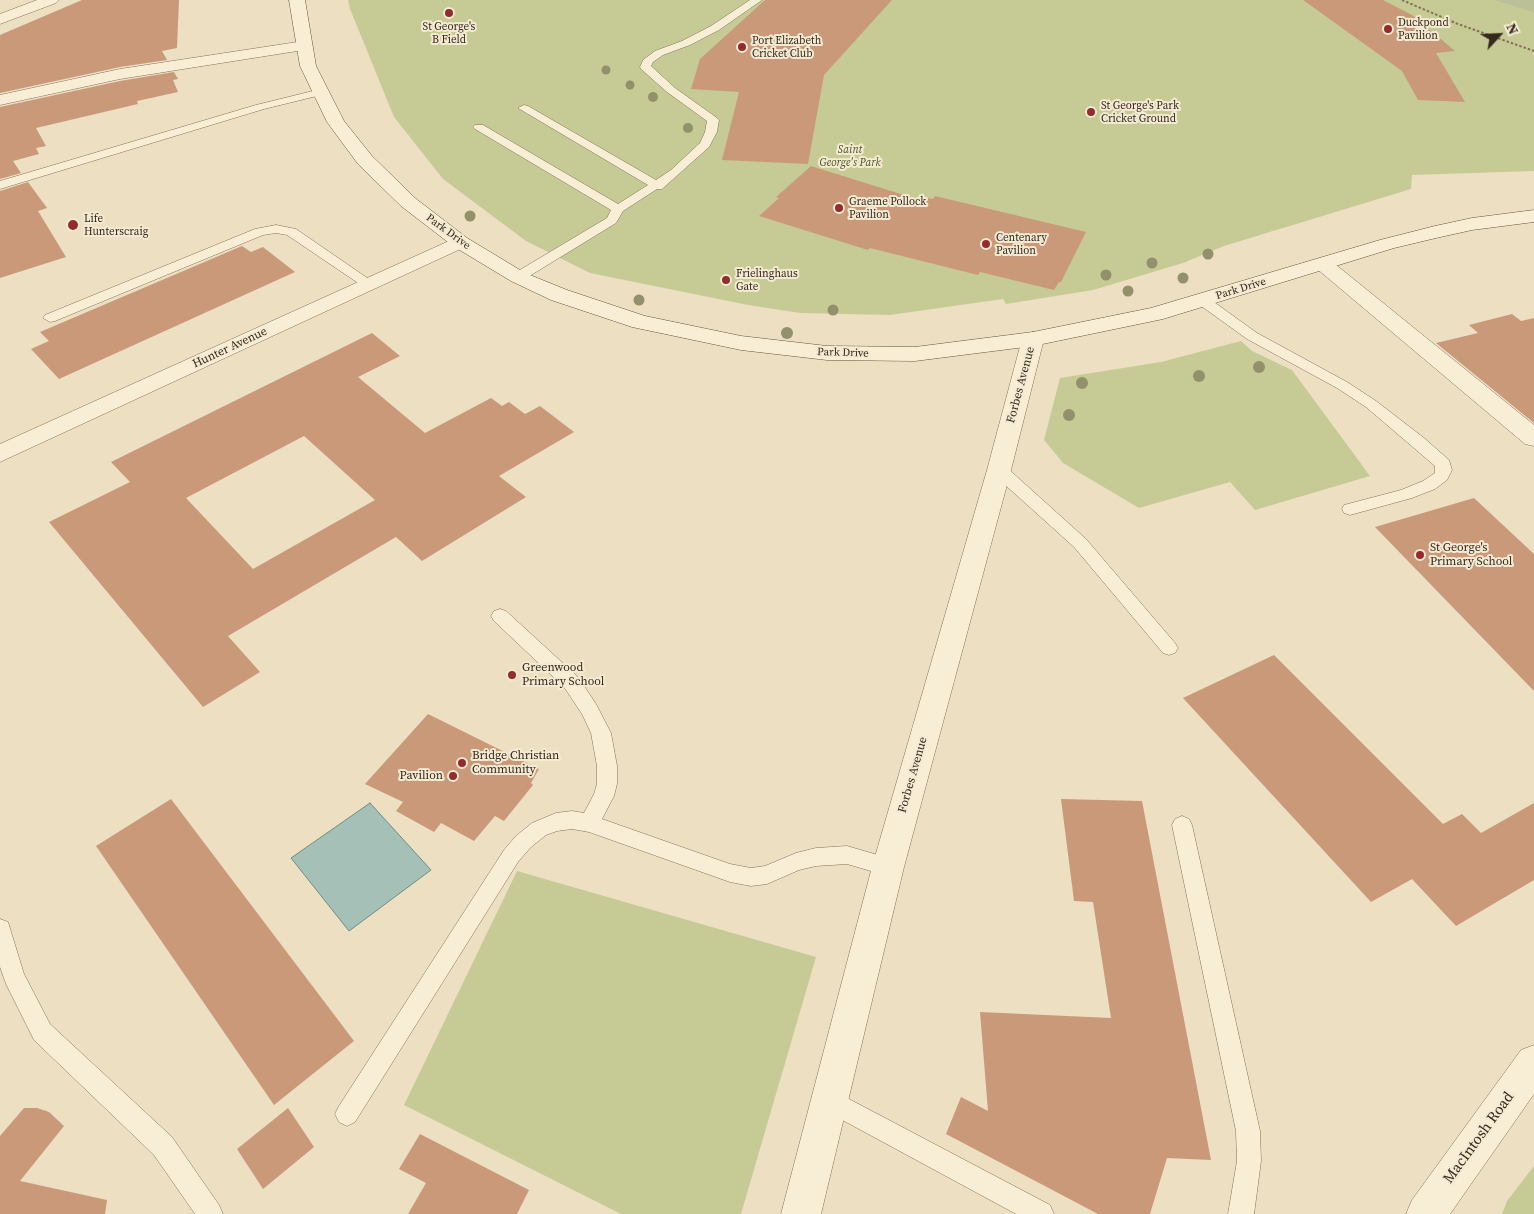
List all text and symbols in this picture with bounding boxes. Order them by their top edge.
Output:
marker: St George's B Field [443,7,455,19]
north arrow [1474,10,1524,60]
place label: Duckpond Pavilion [1398,16,1449,42]
place label: St George's B Field [423,20,475,46]
text: N [1501,20,1524,38]
marker: Duckpond Pavilion [1382,23,1394,35]
place label: Port Elizabeth Cricket Club [752,34,821,60]
marker: Port Elizabeth Cricket Club [736,41,748,53]
place label: St George's Park Cricket Ground [1101,99,1179,125]
marker: St George's Park Cricket Ground [1085,106,1097,118]
park label: Saint George's Park [819,143,881,169]
place label: Graeme Pollock Pavilion [849,195,926,221]
marker: Graeme Pollock Pavilion [833,202,845,214]
street label: Park Drive [423,211,473,253]
place label: Life Hunterscraig [84,212,148,238]
marker: Life Hunterscraig [66,218,80,232]
place label: Centenary Pavilion [996,231,1047,257]
marker: Centenary Pavilion [980,238,992,250]
place label: Frielinghaus Gate [736,267,798,293]
marker: Frielinghaus Gate [720,274,732,286]
street label: Park Drive [1214,275,1268,303]
street label: Hunter Avenue [190,324,270,372]
street label: Forbes Avenue [1004,345,1038,425]
street label: Park Drive [817,346,869,360]
place label: St George's Primary School [1430,541,1512,569]
marker: St George's Primary School [1414,549,1426,561]
place label: Greenwood Primary School [522,661,604,689]
marker: Greenwood Primary School [506,669,518,681]
street label: Forbes Avenue [895,735,931,815]
place label: Bridge Christian Community [472,749,559,777]
marker: Bridge Christian Community [456,757,468,769]
place label: Pavilion [399,769,443,783]
marker: Pavilion [447,770,459,782]
street label: MacIntosh Road [1440,1089,1518,1187]

